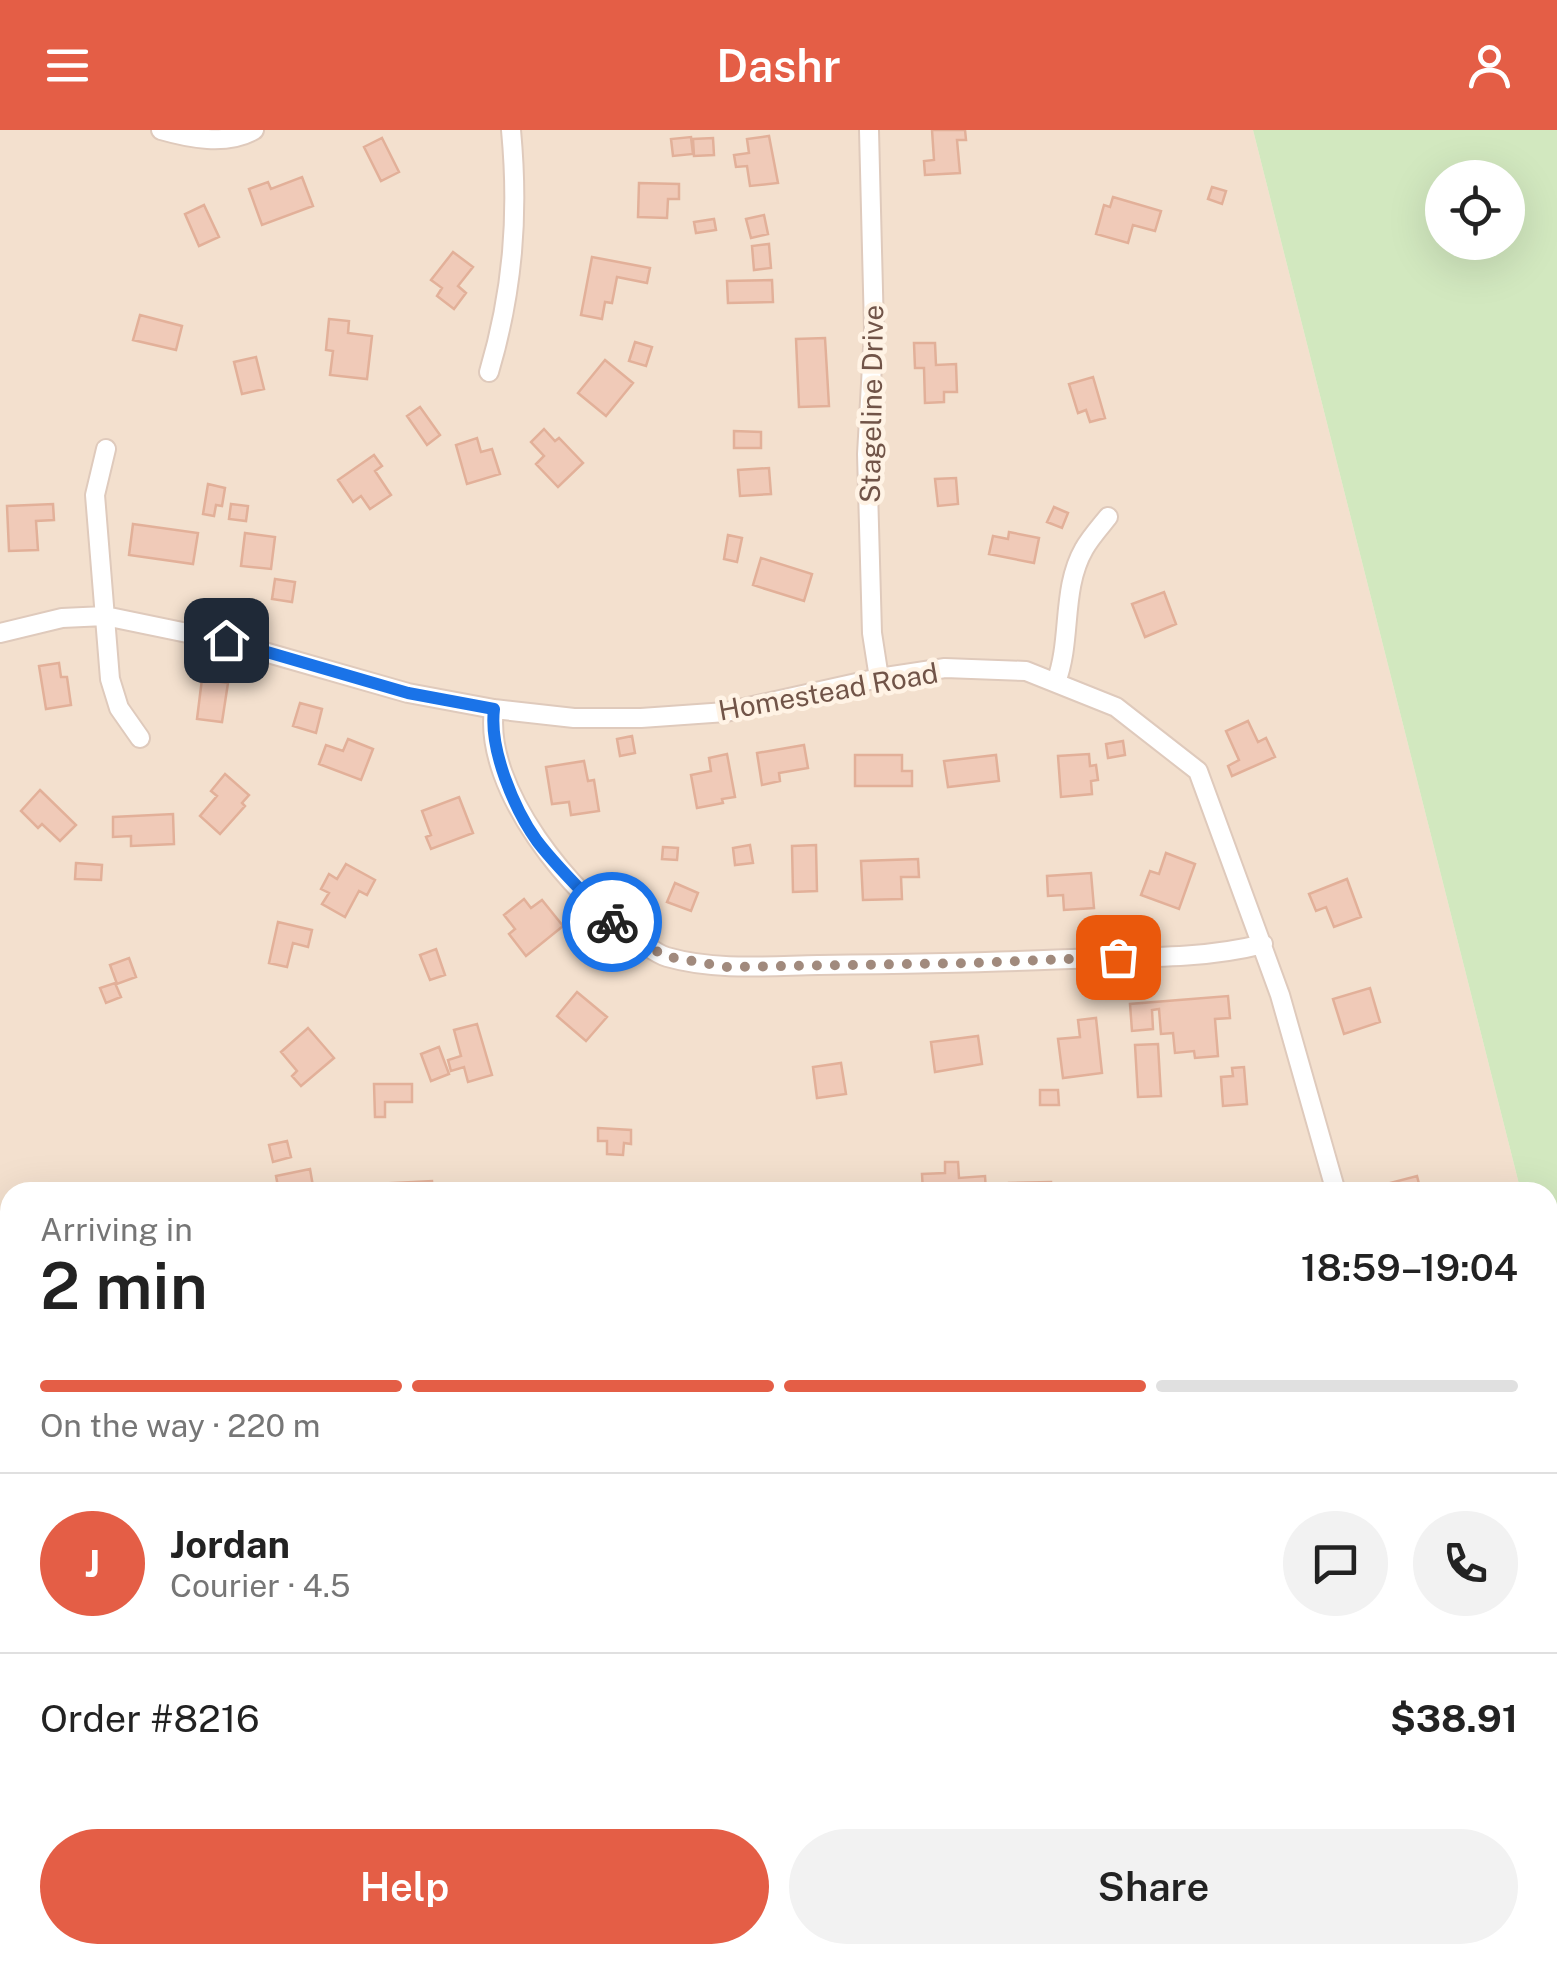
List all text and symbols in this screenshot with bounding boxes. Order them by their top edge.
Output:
icon: menu [40,38,95,93]
icon: person [1462,38,1517,93]
text: Dashr [716,39,841,92]
map controls [1425,160,1525,260]
button: locate [1425,160,1525,260]
street label: Stageline Drive [853,305,889,503]
pin [184,598,269,683]
icon: home [199,613,254,668]
street label: Homestead Road [716,655,940,727]
courier [562,872,662,972]
icon: bike [585,895,640,950]
pin [1076,915,1161,1000]
icon: bag [1091,930,1146,985]
text: Arriving in [40,1211,193,1248]
text: 18:59–19:04 [1301,1245,1518,1290]
text: 2 min [40,1247,208,1324]
text: On the way · 220 m [40,1407,321,1444]
button: chat [1283,1511,1388,1616]
button: phone [1413,1511,1518,1616]
text: Jordan [170,1522,290,1567]
text: J [85,1541,100,1586]
text: Courier · 4.5 [170,1567,350,1604]
text: Order #8216 [40,1696,260,1741]
text: $38.91 [1390,1696,1518,1741]
button: Help [40,1829,769,1944]
button: Share [789,1829,1518,1944]

